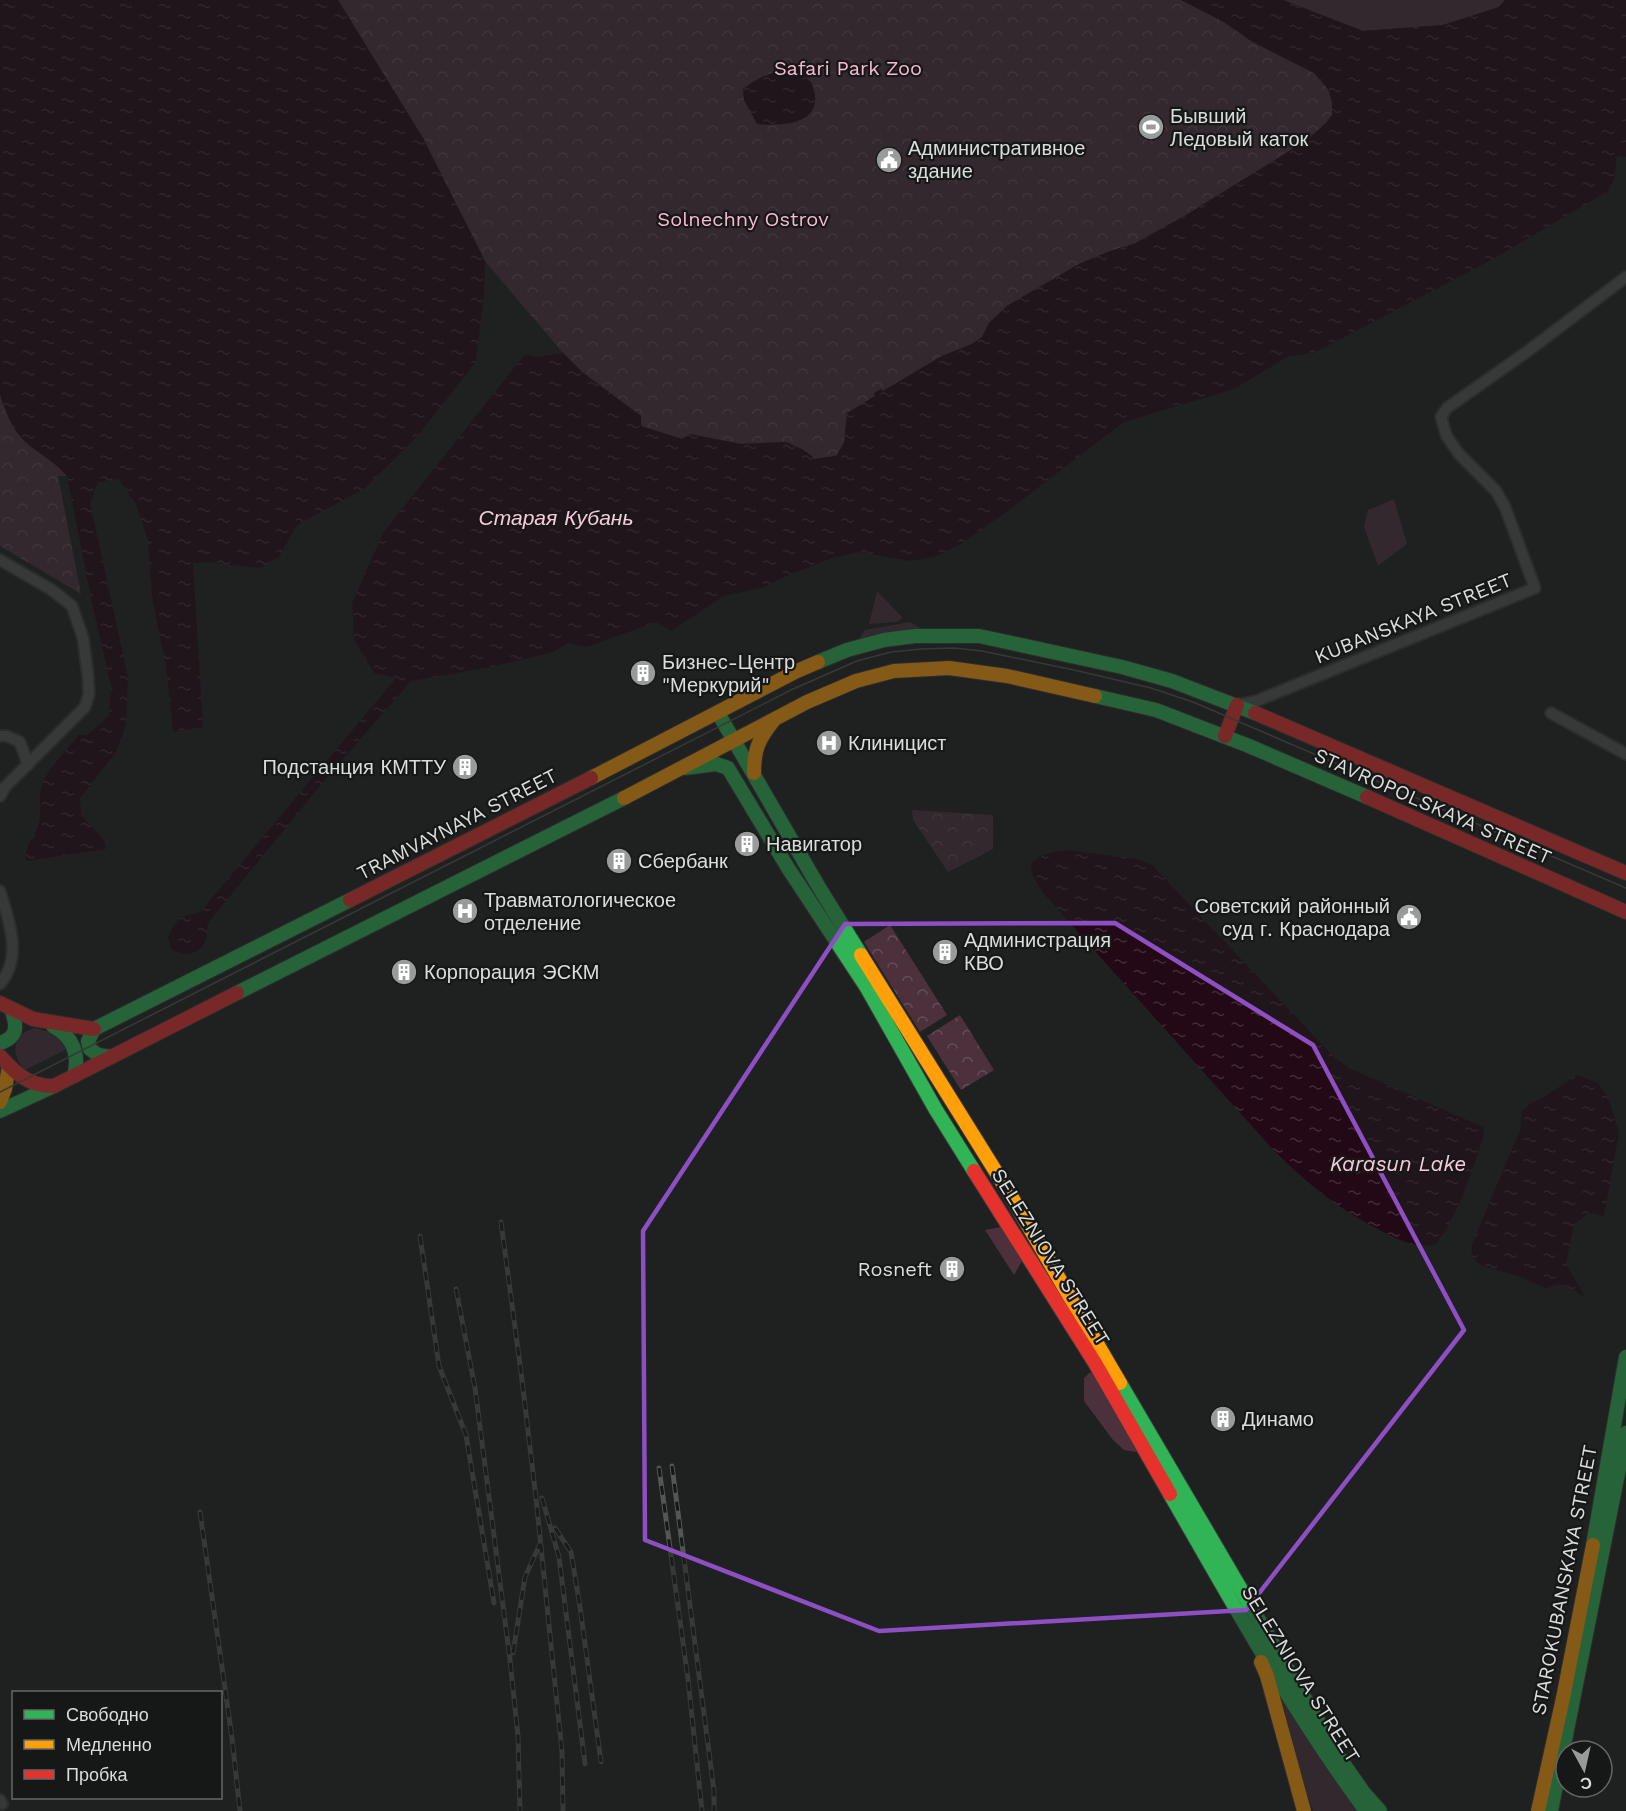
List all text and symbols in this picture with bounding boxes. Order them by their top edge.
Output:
park label: Safari Park Zoo [774,56,922,80]
place label: Бывший Ледовый каток [1170,104,1309,151]
sports icon: Бывший Ледовый каток [1136,112,1166,142]
place label: Административное здание [908,136,1085,183]
public building icon: Административное здание [874,145,904,175]
park label: Solnechny Ostrov [657,207,829,231]
water label: Старая Кубань [479,505,633,530]
street label: KUBANSKAYA STREET [1311,567,1515,669]
place label: Бизнес-Центр "Меркурий" [662,650,795,697]
building icon: Бизнес-Центр "Меркурий" [628,658,658,688]
hospital icon: Клиницист [814,728,844,758]
place label: Клиницист [848,731,947,755]
street label: STAVROPOLSKAYA STREET [1311,743,1555,869]
building icon: Подстанция КМТТУ [450,752,480,782]
place label: Подстанция КМТТУ [262,755,446,779]
street label: TRAMVAYNAYA STREET [353,763,561,885]
building icon: Навигатор [732,829,762,859]
place label: Навигатор [766,832,862,856]
building icon: Сбербанк [604,846,634,876]
place label: Сбербанк [638,849,728,873]
place label: Травматологическое отделение [484,888,676,935]
place label: Советский районный суд г. Краснодара [1195,894,1391,941]
hospital icon: Травматологическое отделение [450,896,480,926]
public building icon: Советский районный суд г. Краснодара [1394,902,1424,932]
place label: Администрация КВО [964,928,1111,975]
building icon: Администрация КВО [930,937,960,967]
building icon: Корпорация ЭСКМ [389,957,419,987]
place label: Корпорация ЭСКМ [424,960,600,984]
water label: Karasun Lake [1330,1151,1466,1176]
street label: SELEZNIOVA STREET [987,1164,1115,1350]
building icon: Rosneft [937,1254,967,1284]
place label: Rosneft [857,1257,933,1281]
building icon: Динамо [1208,1404,1238,1434]
place label: Динамо [1242,1407,1314,1431]
street label: STAROKUBANSKAYA STREET [1526,1443,1602,1717]
street label: SELEZNIOVA STREET [1237,1581,1365,1767]
legend [12,1691,222,1799]
text: Свободно [66,1704,149,1725]
text: Медленно [66,1734,152,1755]
north arrow [1554,1739,1614,1799]
text: Пробка [66,1764,129,1785]
text: С [1579,1773,1593,1794]

